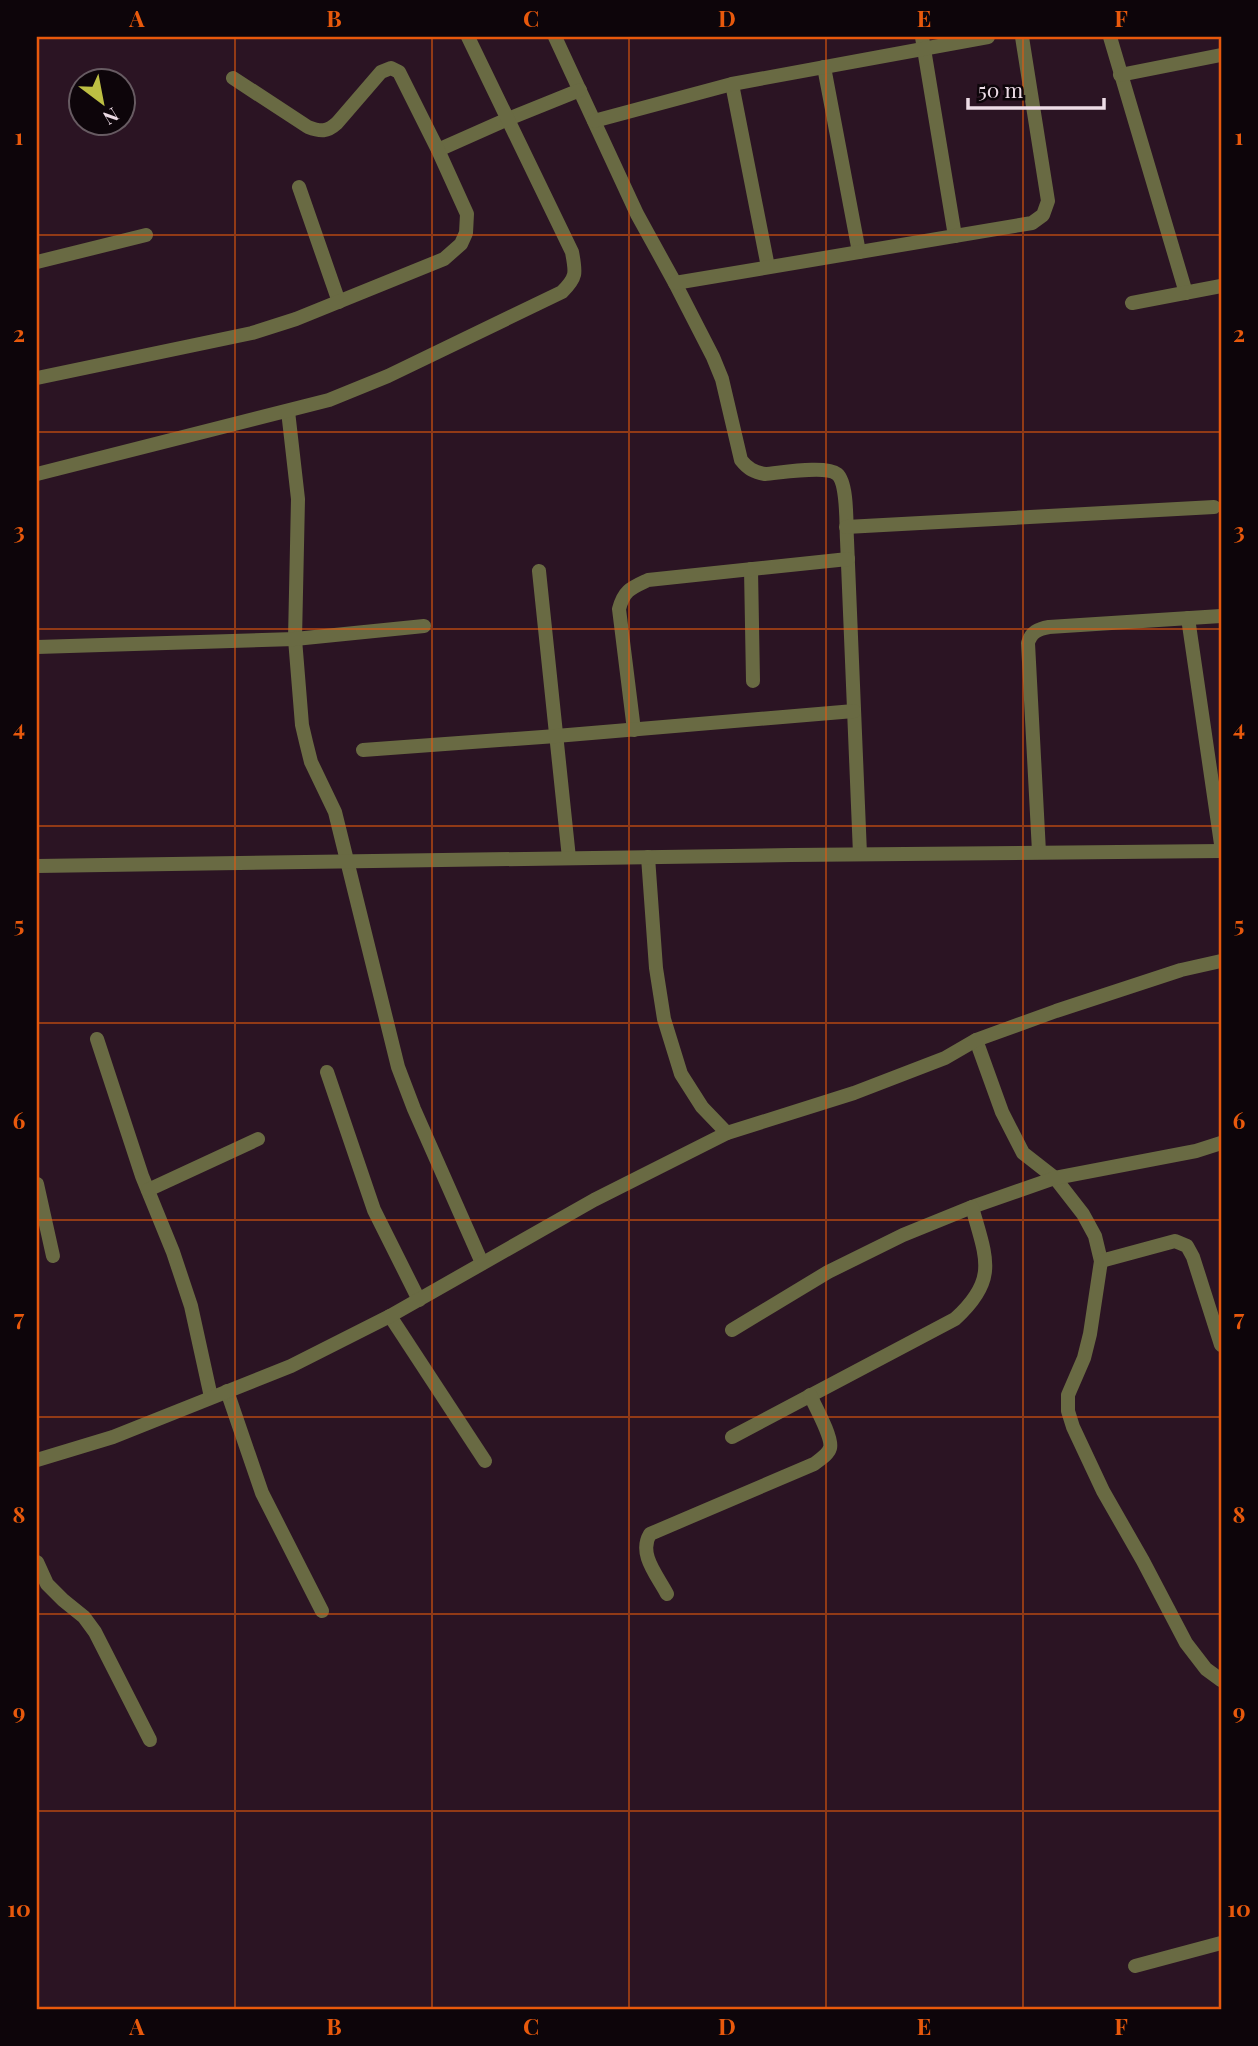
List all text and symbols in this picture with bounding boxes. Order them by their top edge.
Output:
text: A [128,2,145,33]
text: B [326,2,342,33]
text: C [523,2,539,33]
text: D [718,2,736,33]
text: E [917,2,931,33]
text: F [1114,2,1128,33]
north arrow [66,66,136,136]
scale bar [968,66,1104,110]
text: 50 m [978,75,1024,103]
text: N [99,103,124,132]
text: 1 [15,120,24,151]
text: 1 [1235,120,1244,151]
text: 2 [13,317,25,348]
text: 2 [1233,317,1245,348]
text: 3 [13,514,25,545]
text: 3 [1233,514,1245,545]
text: 4 [13,711,25,742]
text: 4 [1233,711,1245,742]
text: 5 [14,908,24,939]
text: 5 [1234,908,1244,939]
text: 6 [13,1104,26,1135]
text: 6 [1233,1104,1246,1135]
text: 7 [14,1301,25,1332]
text: 7 [1234,1301,1245,1332]
text: 8 [13,1498,25,1529]
text: 8 [1233,1498,1245,1529]
text: 9 [13,1695,25,1726]
text: 9 [1233,1695,1245,1726]
text: 10 [7,1892,31,1923]
text: 10 [1227,1892,1251,1923]
text: A [128,2010,145,2041]
text: B [326,2010,342,2041]
text: C [523,2010,539,2041]
text: D [718,2010,736,2041]
text: E [917,2010,931,2041]
text: F [1114,2010,1128,2041]

